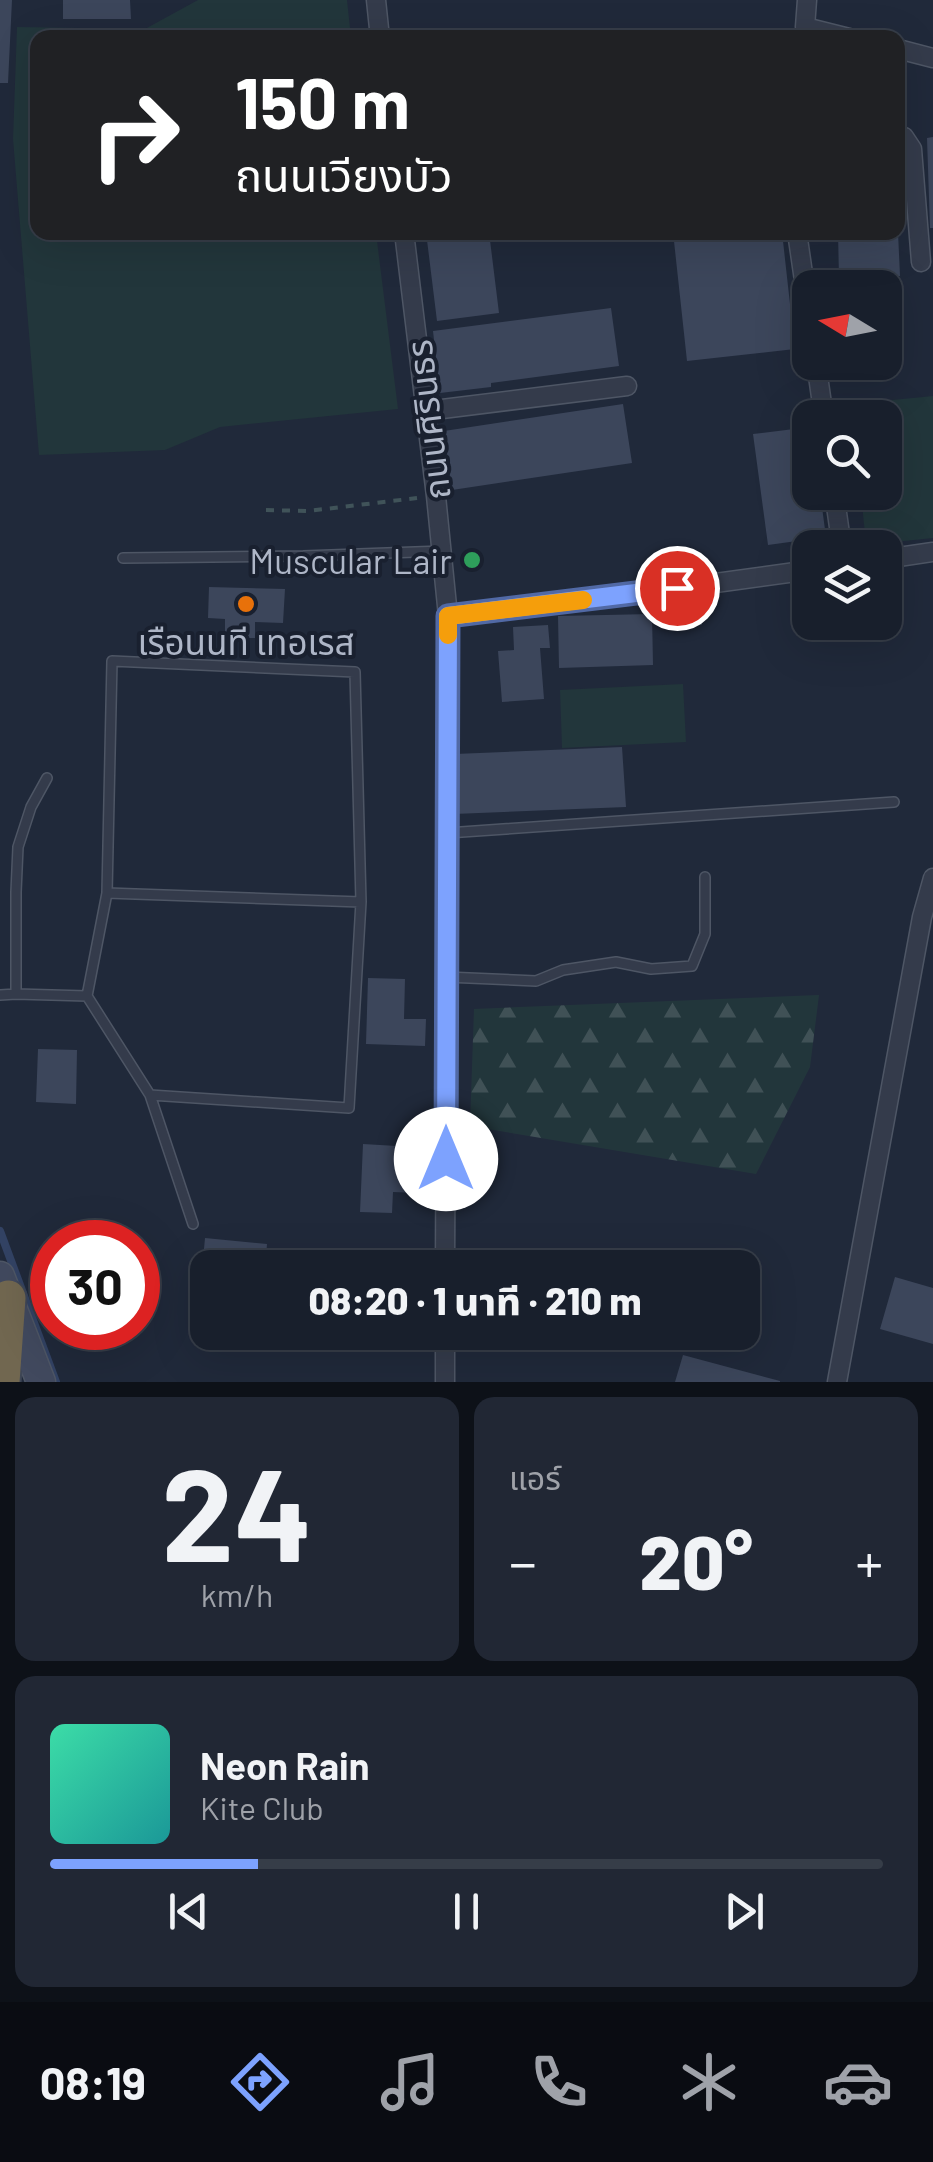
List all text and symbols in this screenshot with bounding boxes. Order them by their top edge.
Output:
text: 150 m [235,59,410,143]
icon: right [70,70,200,200]
text: ถนนเวียงบัว [235,147,452,201]
north arrow [792,270,902,380]
map controls [792,270,902,640]
street label: ถนนศิรินธร [396,338,458,502]
button: search [792,400,902,510]
button: layers [792,530,902,640]
place label: Muscular Lair [249,539,452,581]
pin [635,546,720,631]
marker: Muscular Lair [461,549,483,571]
icon: arrive [650,561,705,616]
marker: เรือนนที เทอเรส [235,593,257,615]
place label: เรือนนที เทอเรส [137,620,355,662]
position arrow [394,1107,498,1211]
speed limit sign: 30 [30,1220,160,1350]
text: 08:20 · 1 นาที · 210 m [309,1277,641,1323]
text: 24 [161,1432,313,1588]
text: แอร์ [509,1458,561,1496]
text: 20° [639,1515,753,1605]
text: − [509,1528,537,1594]
text: + [855,1528,883,1594]
text: km/h [201,1575,273,1613]
text: Neon Rain [200,1742,369,1788]
text: Kite Club [200,1788,324,1826]
icon: previous [161,1884,216,1939]
icon: pause [439,1884,494,1939]
icon: next [717,1884,772,1939]
icon: directions [225,2047,295,2117]
icon: music [375,2047,445,2117]
icon: phone [524,2047,594,2117]
icon: climate [674,2047,744,2117]
icon: car [823,2047,893,2117]
text: 08:19 [40,2055,146,2109]

